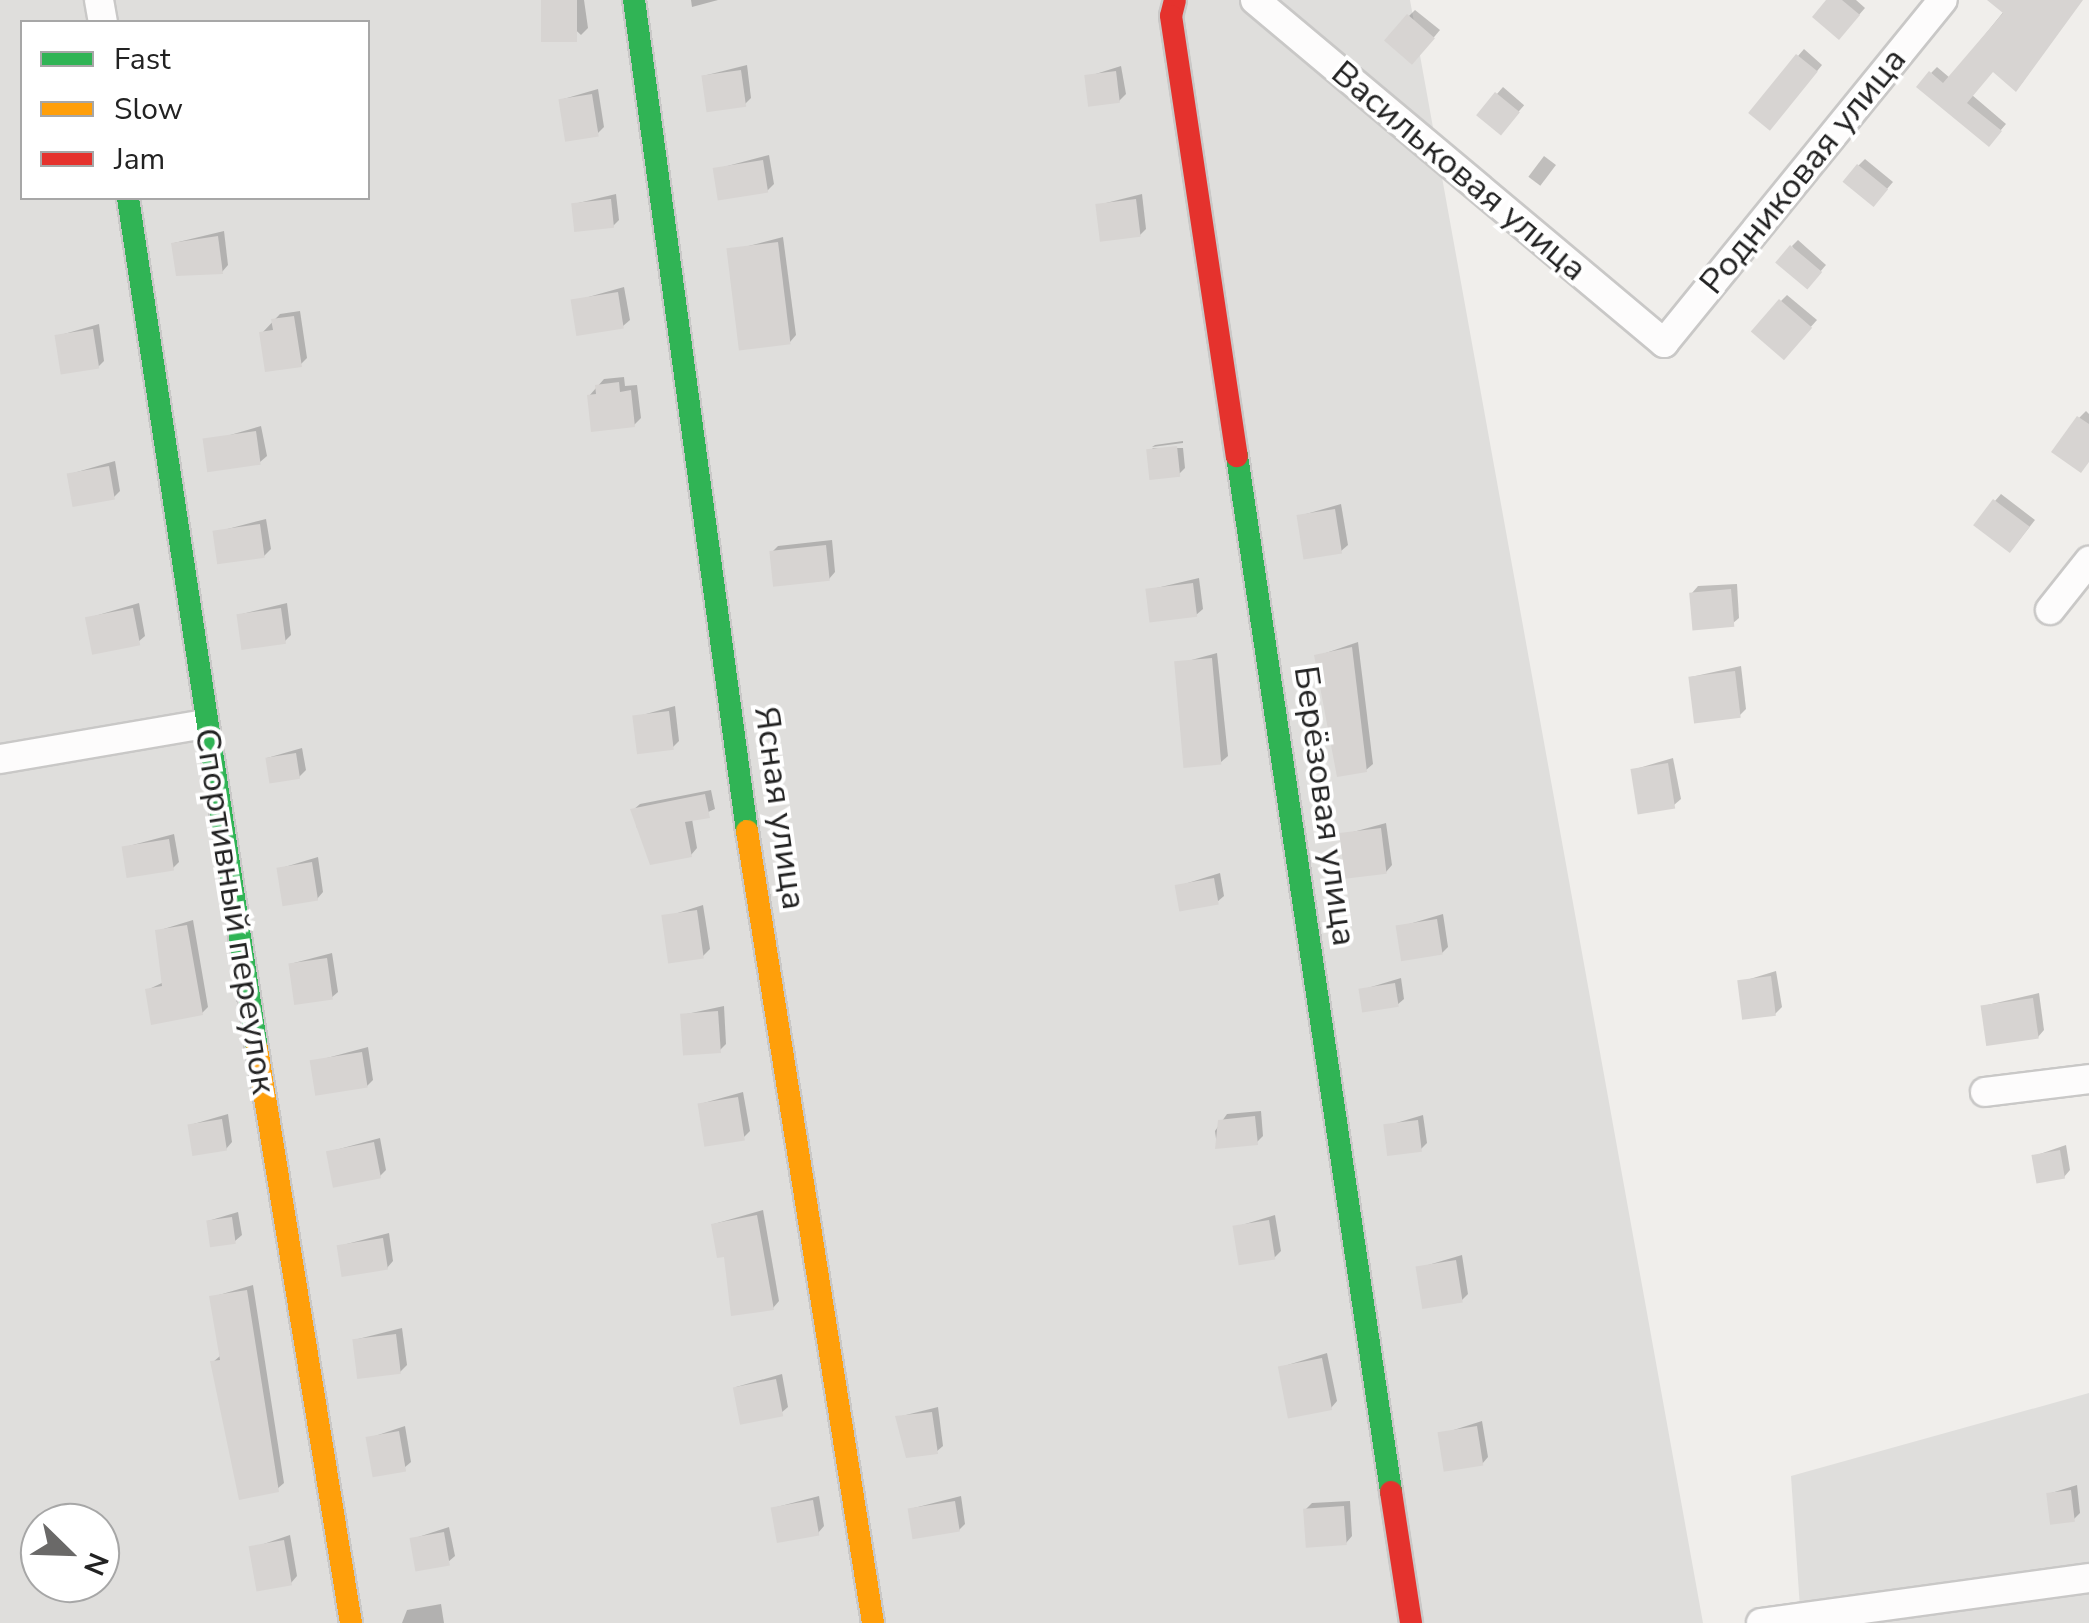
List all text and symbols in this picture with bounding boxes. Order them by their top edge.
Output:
legend [20,20,370,200]
text: Fast [114,39,171,80]
street label: Родниковая улица [1691,39,1915,303]
street label: Васильковая улица [1323,52,1595,290]
text: Slow [114,89,183,130]
text: Jam [114,139,165,180]
street label: Берёзовая улица [1285,663,1365,949]
street label: Ясная улица [745,704,815,912]
street label: Спортивный переулок [185,725,285,1097]
north arrow [20,1503,120,1603]
text: N [74,1547,117,1581]

